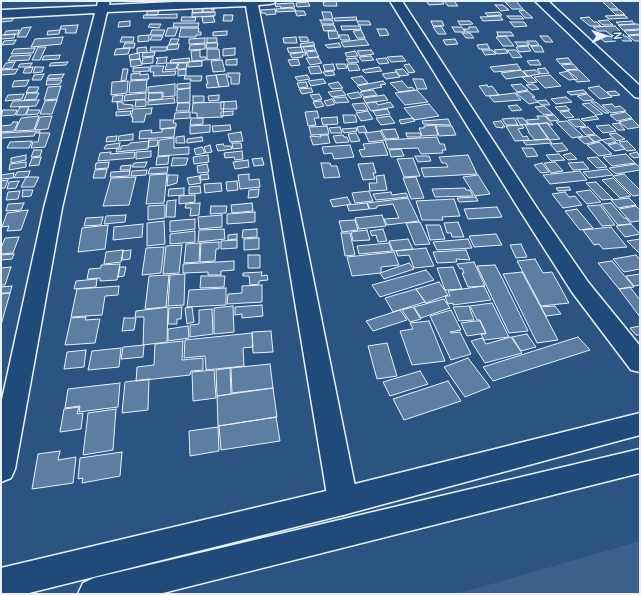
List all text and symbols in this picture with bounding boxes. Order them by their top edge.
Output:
north arrow [585,16,625,56]
text: N [611,32,624,40]

